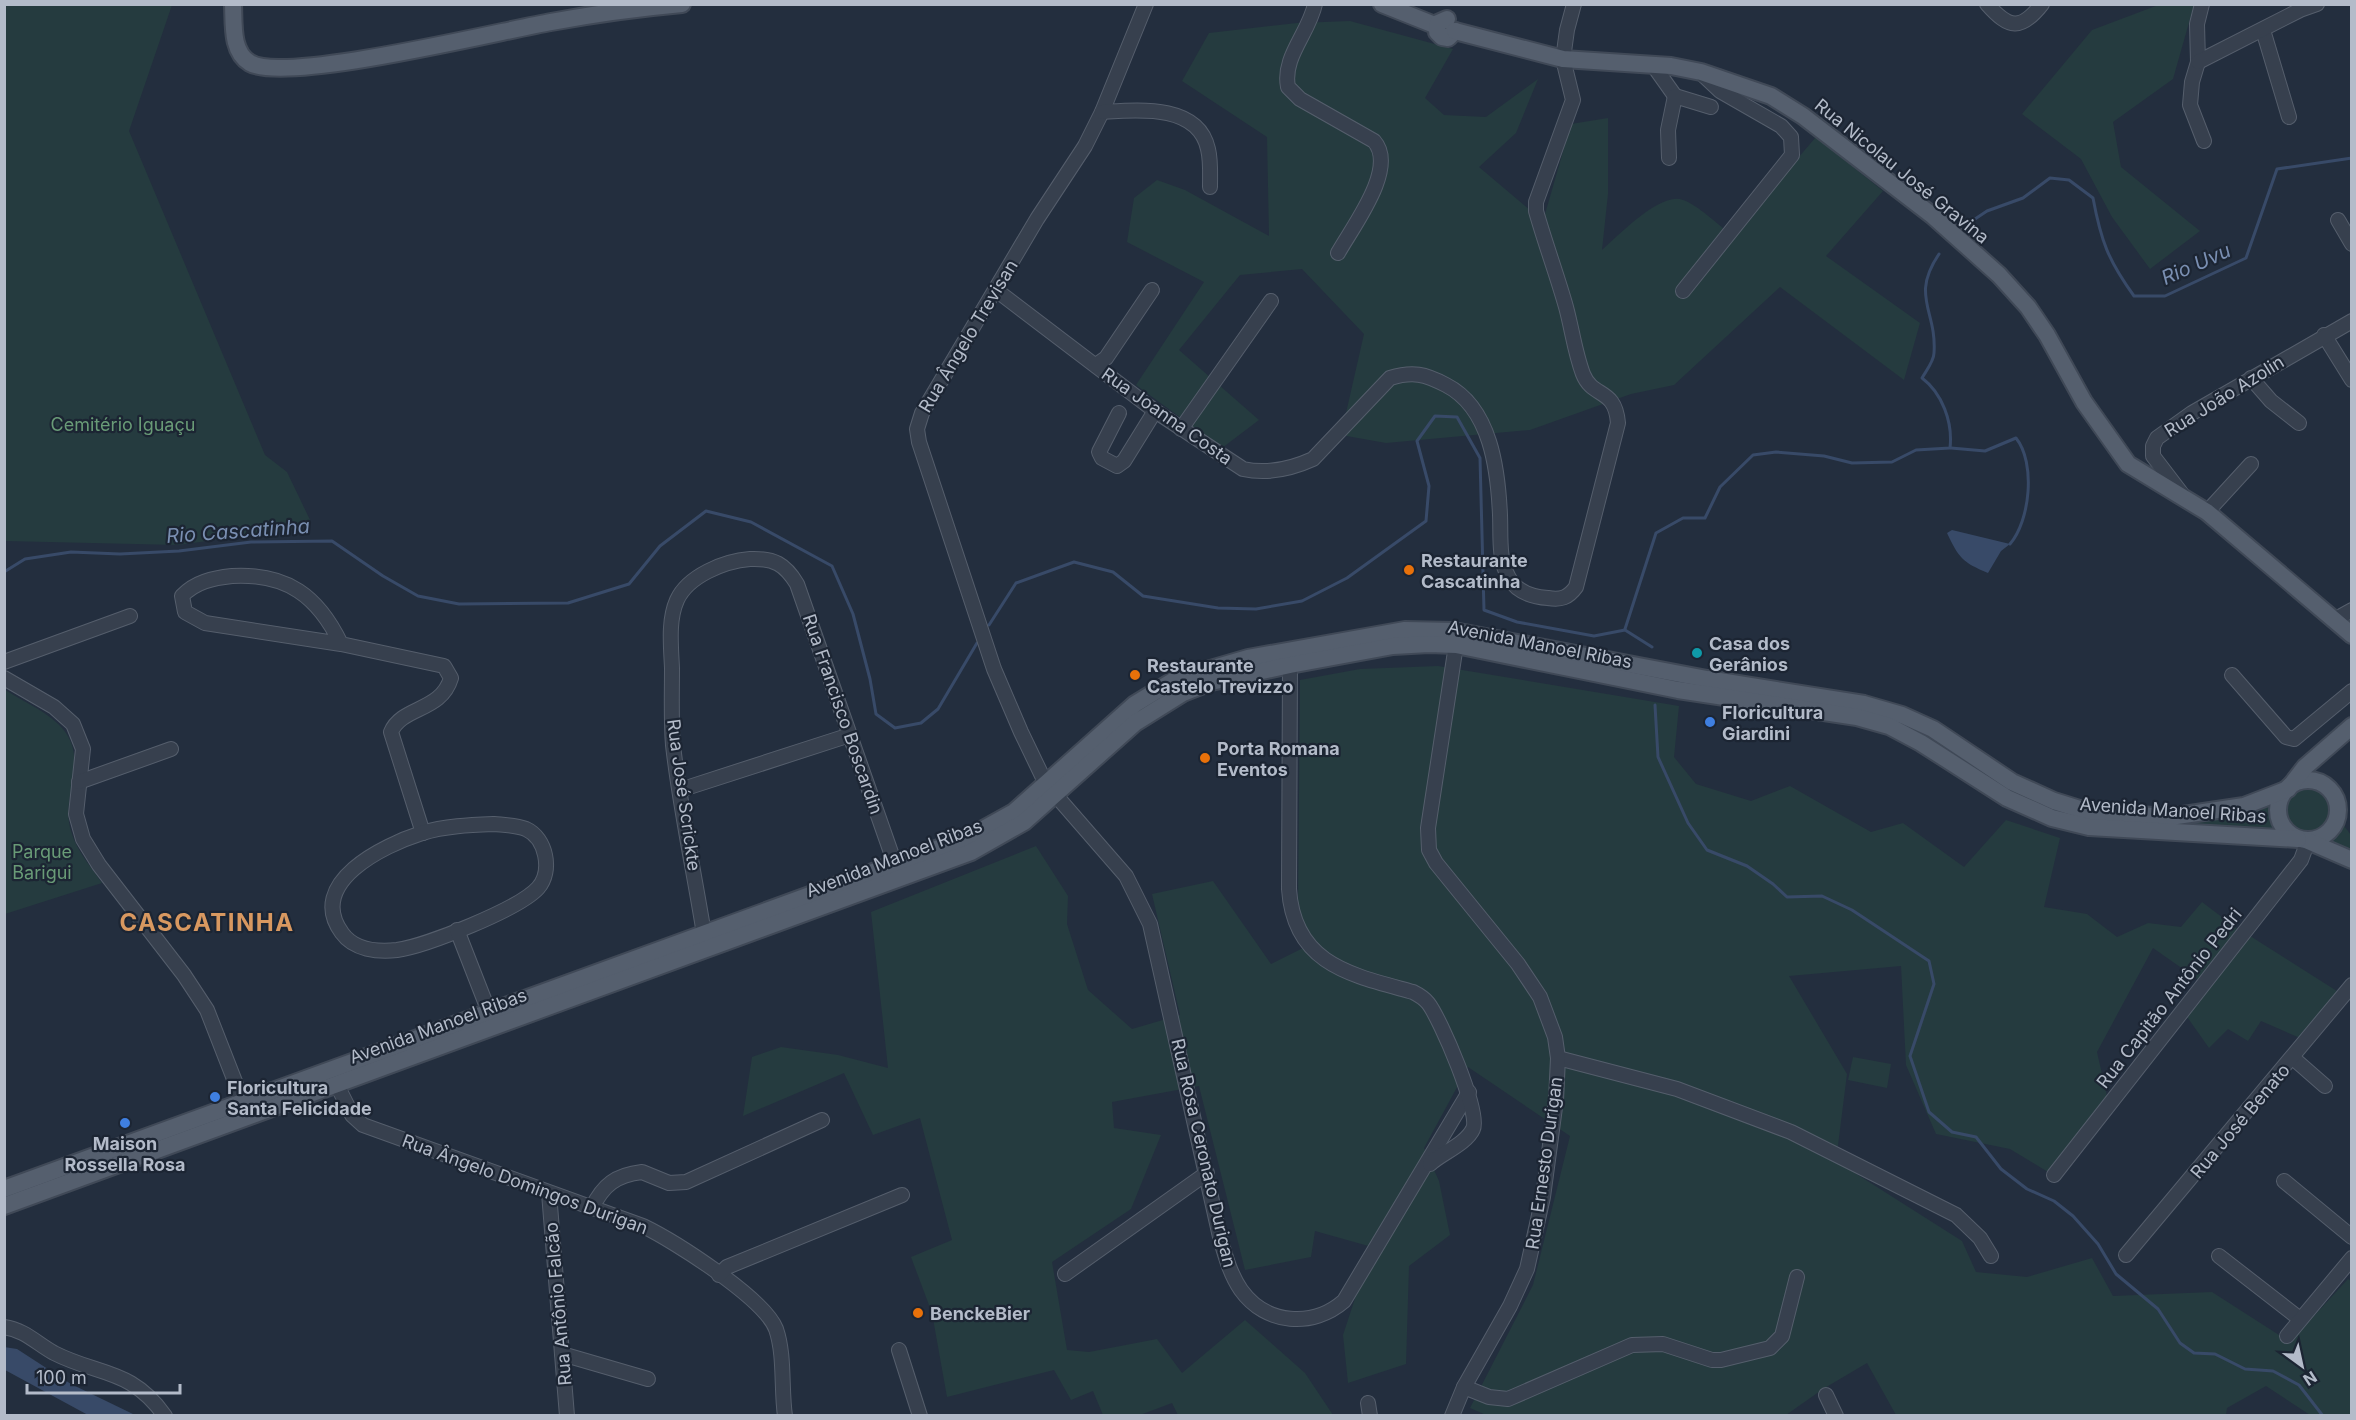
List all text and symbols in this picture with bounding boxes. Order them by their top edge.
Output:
street label: Rua Nicolau José Gravina [1811,94,1993,248]
water label: Rio Uvu [2158,238,2235,290]
street label: Rua Ângelo Trevisan [913,255,1022,416]
street label: Rua João Azolin [2160,351,2288,441]
street label: Rua Joanna Costa [1098,363,1236,469]
park label: Cemitério Iguaçu [51,414,195,435]
water label: Rio Cascatinha [165,514,311,548]
place label: Restaurante Cascatinha [1421,550,1528,592]
marker: Restaurante Cascatinha [1402,563,1416,577]
street label: Rua Francisco Boscardin [799,611,887,817]
street label: Avenida Manoel Ribas [1446,616,1634,672]
place label: Casa dos Gerânios [1709,633,1790,675]
marker: Casa dos Gerânios [1690,646,1704,660]
place label: Restaurante Castelo Trevizzo [1147,655,1293,697]
marker: Restaurante Castelo Trevizzo [1128,668,1142,682]
place label: Floricultura Giardini [1722,702,1823,744]
marker: Floricultura Giardini [1703,715,1717,729]
street label: Rua José Scrickte [663,718,705,872]
place label: Porta Romana Eventos [1217,738,1340,780]
marker: Porta Romana Eventos [1198,751,1212,765]
street label: Avenida Manoel Ribas [2079,793,2267,827]
street label: Avenida Manoel Ribas [803,815,985,901]
park label: Parque Barigui [12,841,72,883]
street label: Rua Capitão Antônio Pedri [2092,904,2246,1092]
district label: CASCATINHA [119,908,295,937]
street label: Avenida Manoel Ribas [346,984,530,1068]
street label: Rua Rosa Ceronato Durigan [1167,1037,1241,1269]
street label: Rua José Benato [2186,1059,2294,1183]
street label: Rua Ernesto Durigan [1521,1075,1567,1251]
place label: Floricultura Santa Felicidade [227,1077,372,1119]
marker: Floricultura Santa Felicidade [208,1090,222,1104]
marker: Maison Rossella Rosa [118,1116,132,1130]
street label: Rua Ângelo Domingos Durigan [399,1129,651,1238]
place label: Maison Rossella Rosa [64,1133,186,1175]
street label: Rua Antônio Falcão [540,1221,576,1387]
place label: BenckeBier [930,1303,1030,1324]
marker: BenckeBier [911,1306,925,1320]
north arrow [2272,1336,2332,1396]
scale bar [27,1357,180,1395]
text: 100 m [36,1367,87,1388]
text: N [2300,1367,2321,1390]

